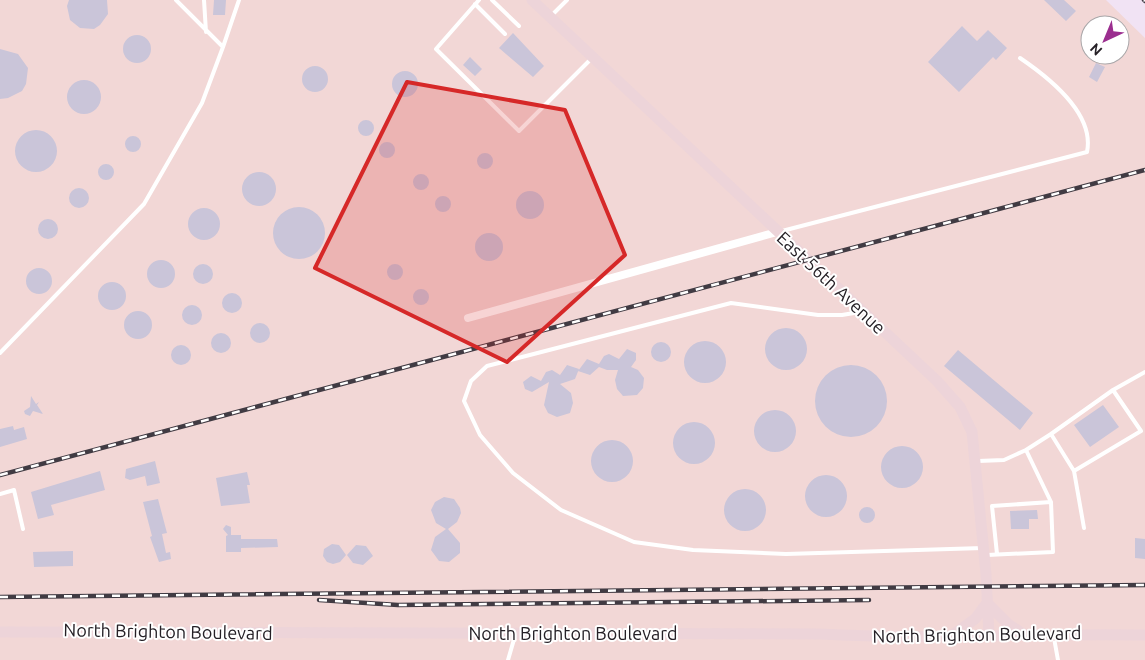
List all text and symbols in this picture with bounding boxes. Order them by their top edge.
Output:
north arrow [1080,15,1130,65]
text: N [1087,40,1105,59]
street label: East 56th Avenue [773,227,890,338]
street label: North Brighton Boulevard [63,619,273,643]
street label: North Brighton Boulevard [872,622,1082,646]
street label: North Brighton Boulevard [468,623,678,643]

